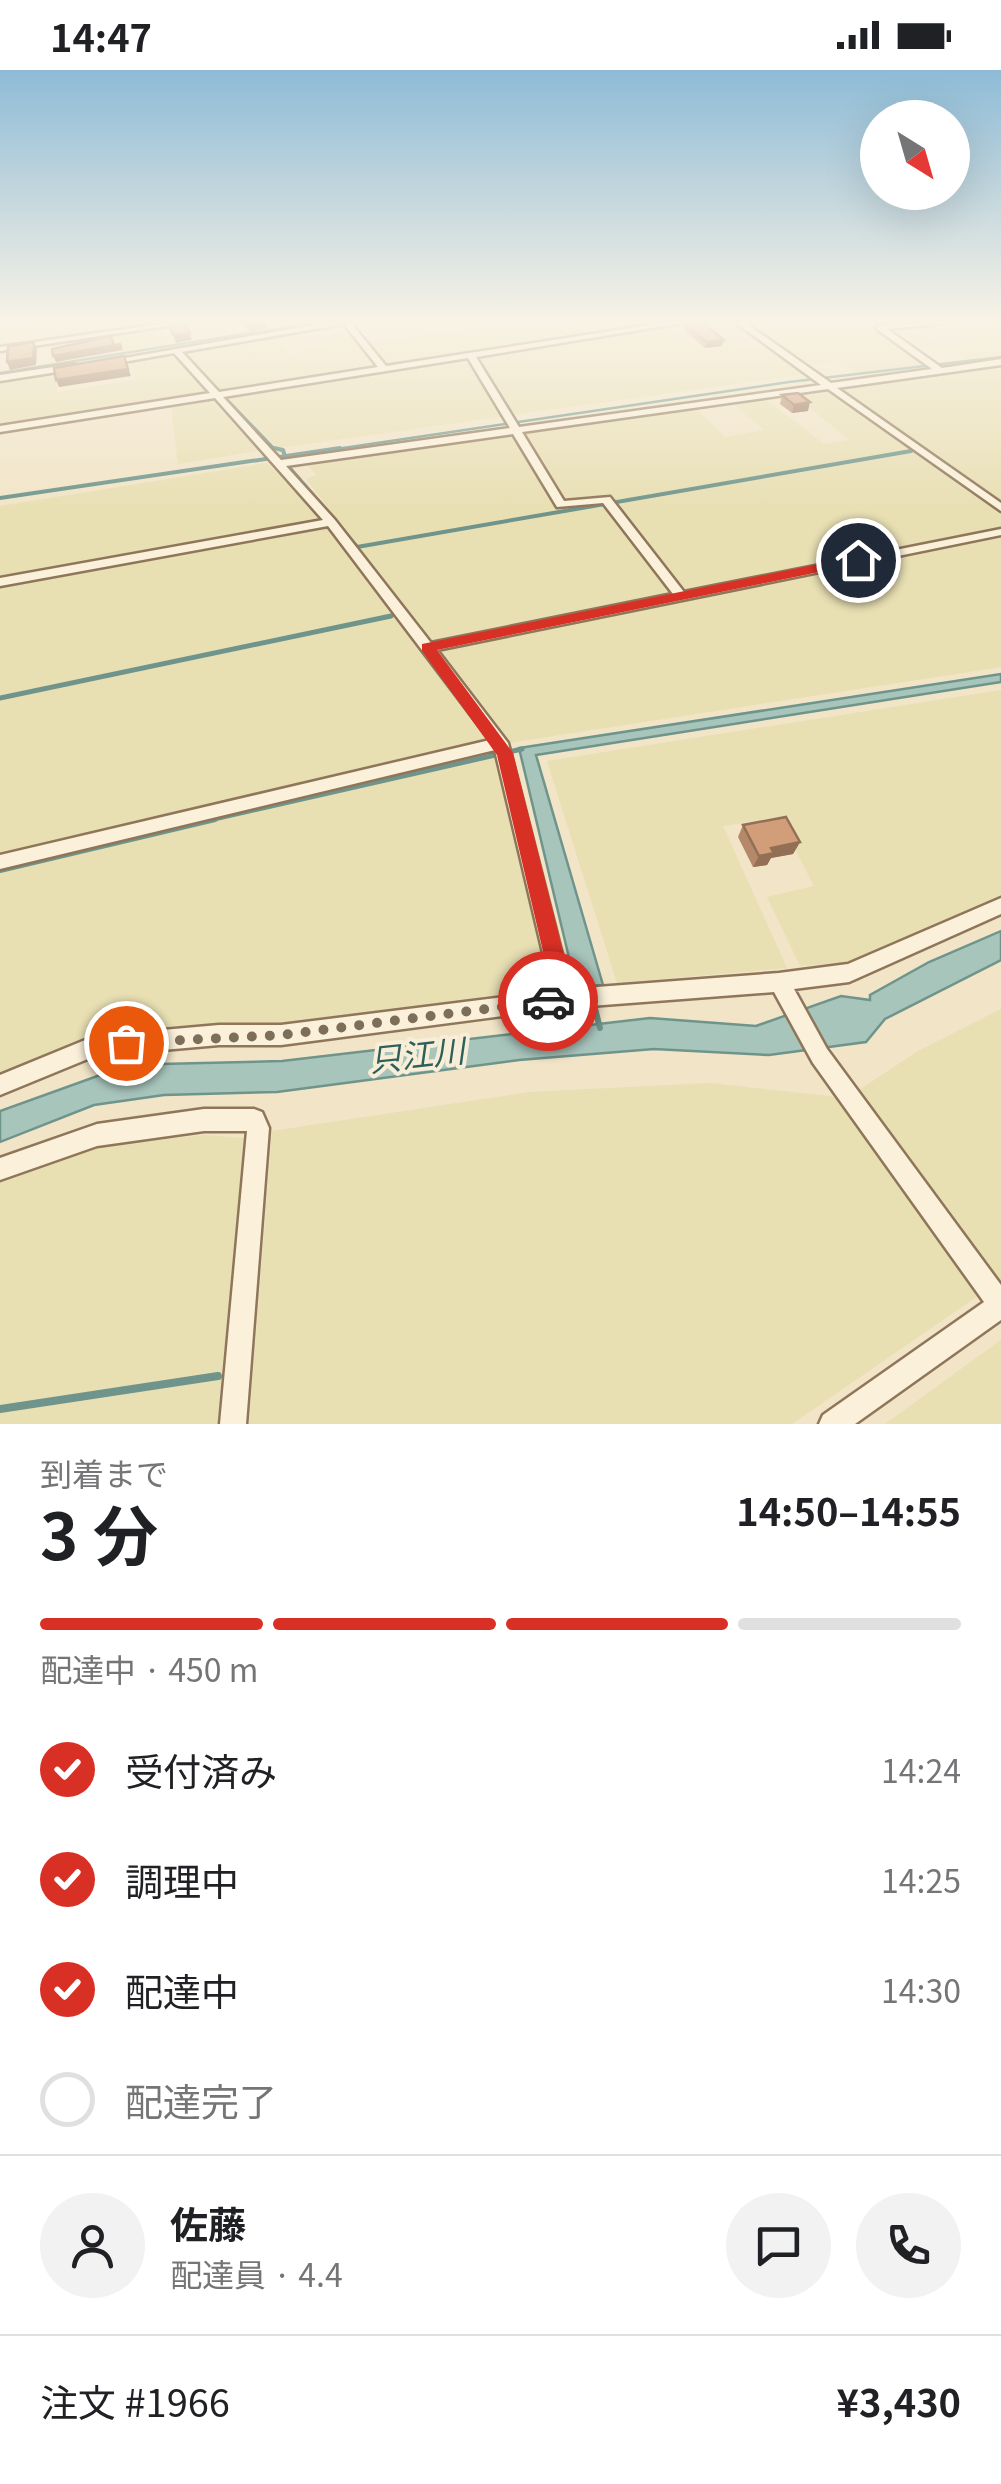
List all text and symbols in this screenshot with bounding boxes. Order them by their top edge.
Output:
text: 14:47 [50,8,152,63]
north arrow [860,100,970,210]
map controls [860,100,970,210]
pin [816,518,901,603]
icon: home [831,533,886,588]
courier [498,951,598,1051]
icon: car [521,974,576,1029]
pin [84,1001,169,1086]
icon: bag [99,1016,154,1071]
water label: 只江川 [367,1025,470,1081]
text: 到着まで [40,1449,168,1495]
text: 14:50–14:55 [736,1482,961,1537]
text: 3 分 [40,1485,158,1579]
text: 配達中 · 450 m [40,1645,258,1691]
icon: check [40,1742,95,1797]
text: 受付済み [125,1742,277,1797]
text: 14:24 [881,1746,961,1792]
icon: check [40,1852,95,1907]
text: 調理中 [125,1852,239,1907]
text: 14:25 [881,1856,961,1902]
icon: check [40,1962,95,2017]
text: 配達中 [125,1962,239,2017]
text: 14:30 [881,1966,961,2012]
text: 配達完了 [125,2072,277,2127]
button: person [40,2193,145,2298]
button: chat [726,2193,831,2298]
button: phone [856,2193,961,2298]
text: 佐藤 [170,2195,246,2250]
text: 配達員 · 4.4 [170,2250,343,2296]
text: 注文 #1966 [40,2373,230,2428]
text: ¥3,430 [837,2373,961,2428]

